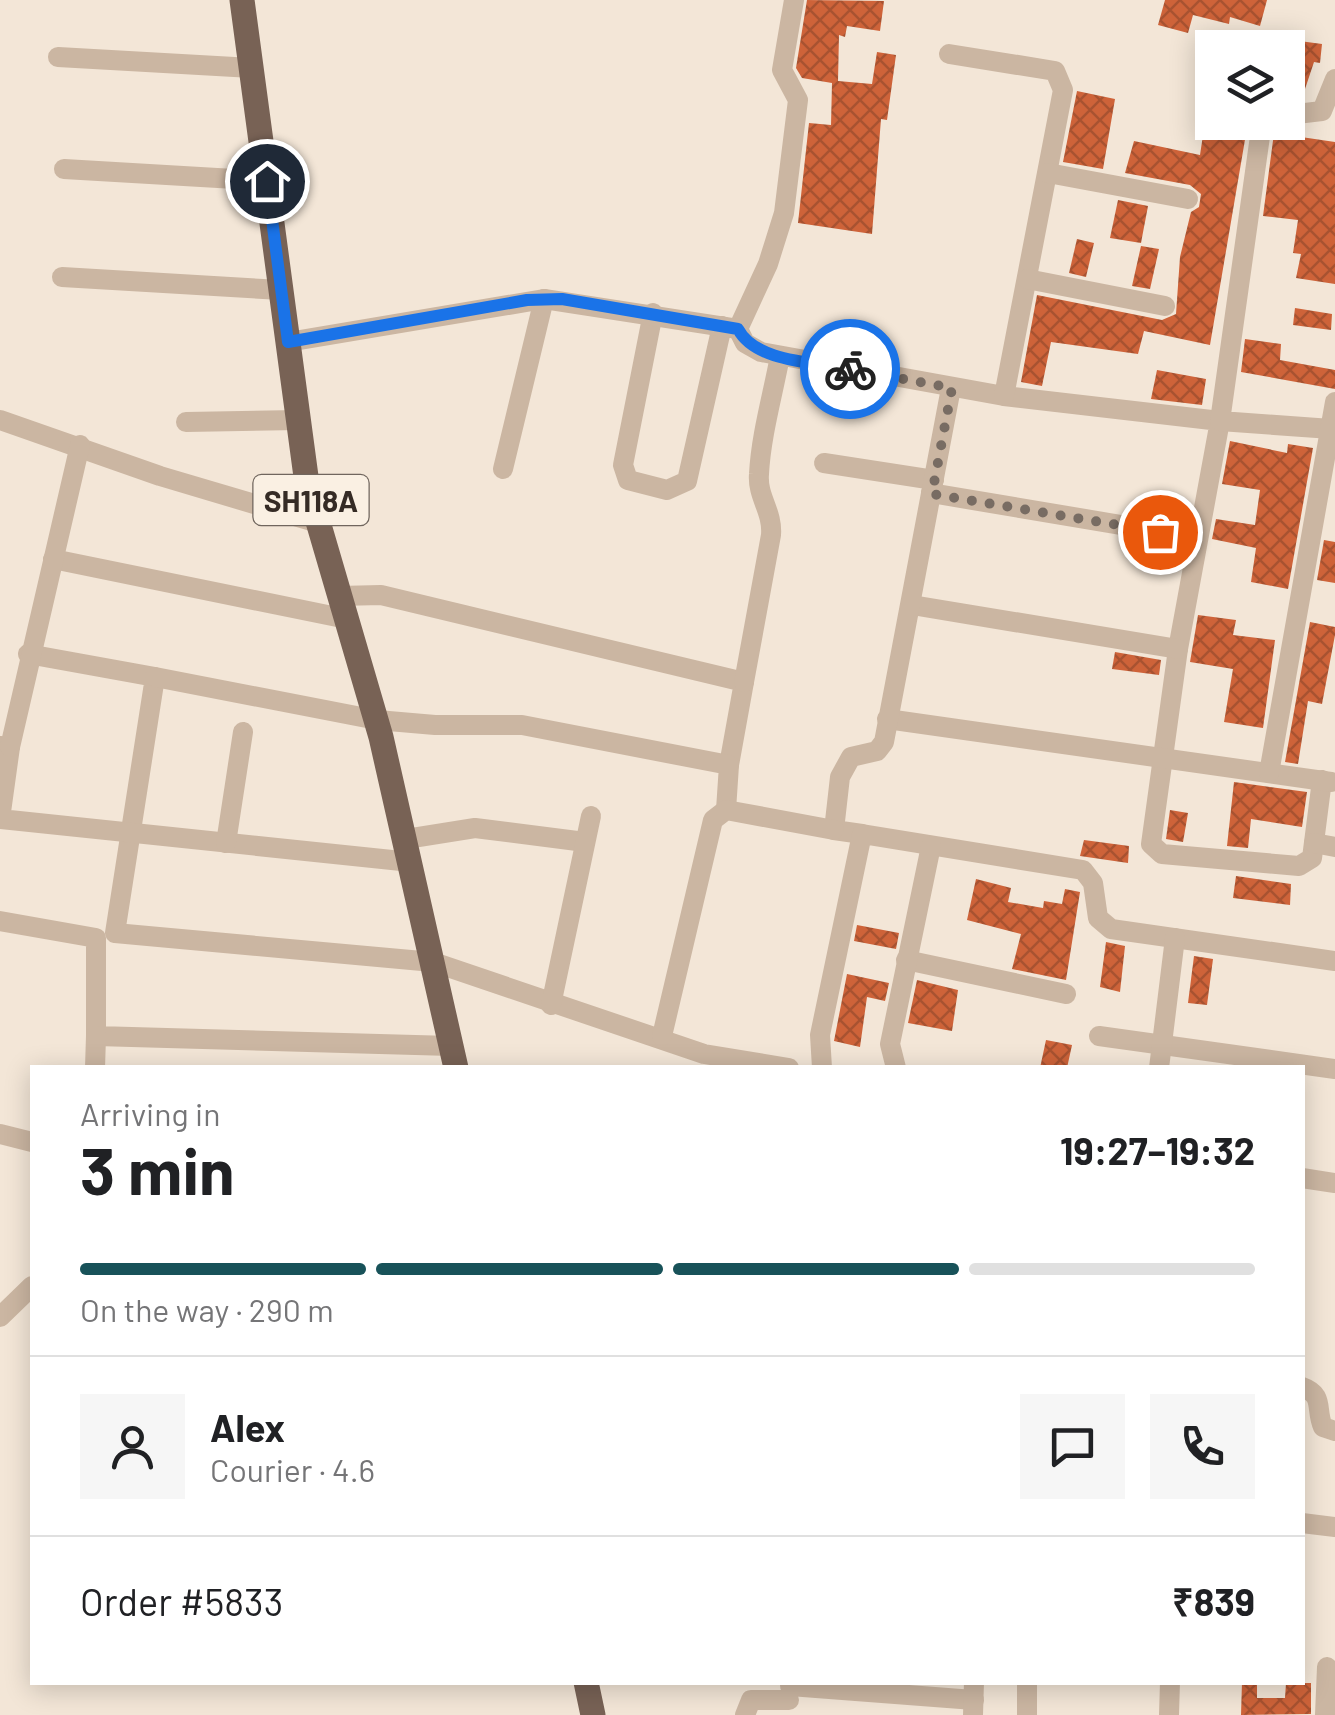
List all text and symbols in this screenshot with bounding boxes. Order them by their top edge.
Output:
map controls [1195,30,1305,140]
button: layers [1195,30,1305,140]
pin [225,139,310,224]
icon: home [240,154,295,209]
courier [800,319,900,419]
icon: bike [823,342,878,397]
road number: SH118A [254,475,368,525]
pin [1118,490,1203,575]
icon: bag [1133,505,1188,560]
text: Arriving in [80,1094,220,1132]
text: 19:27–19:32 [1060,1127,1255,1173]
text: 3 min [80,1130,235,1208]
text: On the way · 290 m [80,1290,334,1328]
button: person [80,1394,185,1499]
button: chat [1020,1394,1125,1499]
button: phone [1150,1394,1255,1499]
text: Alex [210,1404,285,1450]
text: Courier · 4.6 [210,1450,375,1488]
text: Order #5833 [80,1578,283,1624]
text: ₹839 [1172,1578,1255,1624]

